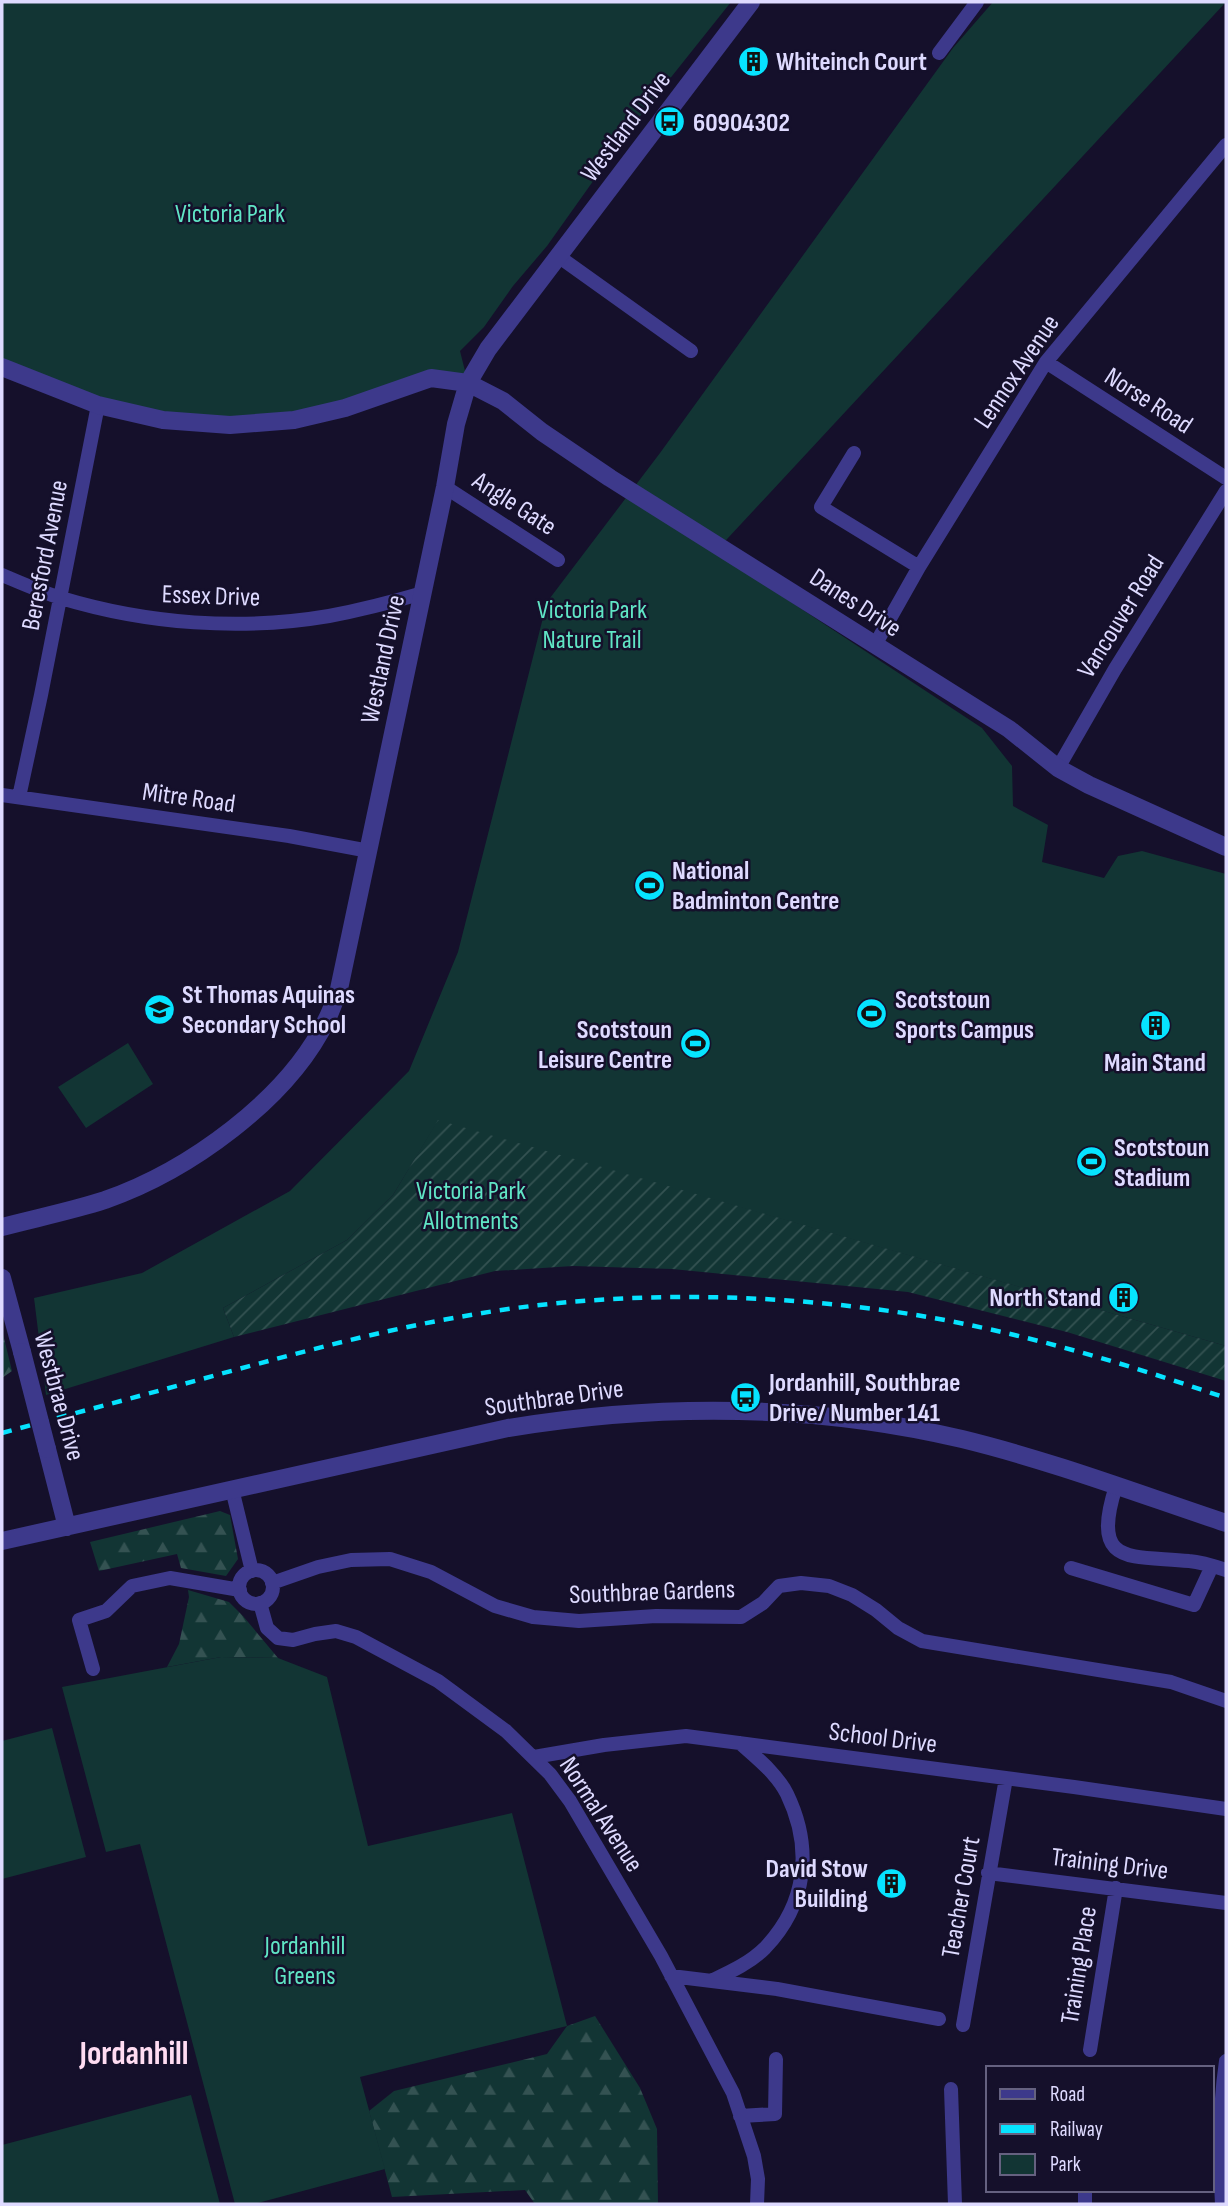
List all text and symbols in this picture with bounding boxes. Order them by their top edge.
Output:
building icon: Whiteinch Court [736,44,770,78]
place label: Whiteinch Court [776,47,927,78]
street label: Westland Drive [575,65,678,188]
bus stop icon: 60904302 [653,105,687,139]
place label: 60904302 [693,108,790,139]
park label: Victoria Park [175,199,285,230]
street label: Lennox Avenue [968,309,1066,434]
street label: Norse Road [1098,361,1198,441]
street label: Angle Gate [466,465,562,543]
street label: Beresford Avenue [16,478,75,633]
street label: Vancouver Road [1071,550,1171,684]
street label: Danes Drive [804,562,907,644]
street label: Essex Drive [161,579,261,614]
street label: Westland Drive [355,592,412,726]
park label: Victoria Park Nature Trail [537,595,647,656]
street label: Mitre Road [141,777,237,820]
place label: National Badminton Centre [672,856,839,917]
sports icon: National Badminton Centre [632,868,666,902]
place label: St Thomas Aquinas Secondary School [182,980,355,1041]
place label: Scotstoun Sports Campus [895,985,1034,1046]
school or university icon: St Thomas Aquinas Secondary School [142,992,176,1026]
sports icon: Scotstoun Sports Campus [855,997,889,1031]
building icon: Main Stand [1138,1009,1172,1043]
place label: Scotstoun Leisure Centre [538,1015,672,1076]
sports icon: Scotstoun Leisure Centre [678,1027,712,1061]
place label: Main Stand [1104,1048,1206,1079]
place label: Scotstoun Stadium [1114,1133,1209,1194]
sports icon: Scotstoun Stadium [1074,1145,1108,1179]
park label: Victoria Park Allotments [416,1176,526,1237]
building icon: North Stand [1107,1280,1141,1314]
place label: North Stand [989,1283,1101,1314]
street label: Westbrae Drive [26,1329,91,1464]
place label: Jordanhill, Southbrae Drive/ Number 141 [768,1368,960,1429]
street label: Southbrae Drive [483,1373,626,1424]
bus stop icon: Jordanhill, Southbrae Drive/ Number 141 [729,1380,763,1414]
street label: Southbrae Gardens [569,1574,736,1611]
street label: School Drive [827,1716,939,1760]
street label: Normal Avenue [552,1752,649,1878]
street label: Teacher Court [936,1834,987,1960]
street label: Training Drive [1050,1842,1170,1887]
place label: David Stow Building [766,1854,868,1915]
building icon: David Stow Building [874,1866,908,1900]
street label: Training Place [1055,1904,1104,2026]
park label: Jordanhill Greens [264,1931,345,1992]
district label: Jordanhill [79,2034,189,2074]
legend [986,2066,1214,2192]
text: Road [1050,2082,1085,2107]
text: Railway [1050,2117,1103,2142]
text: Park [1050,2152,1081,2177]

